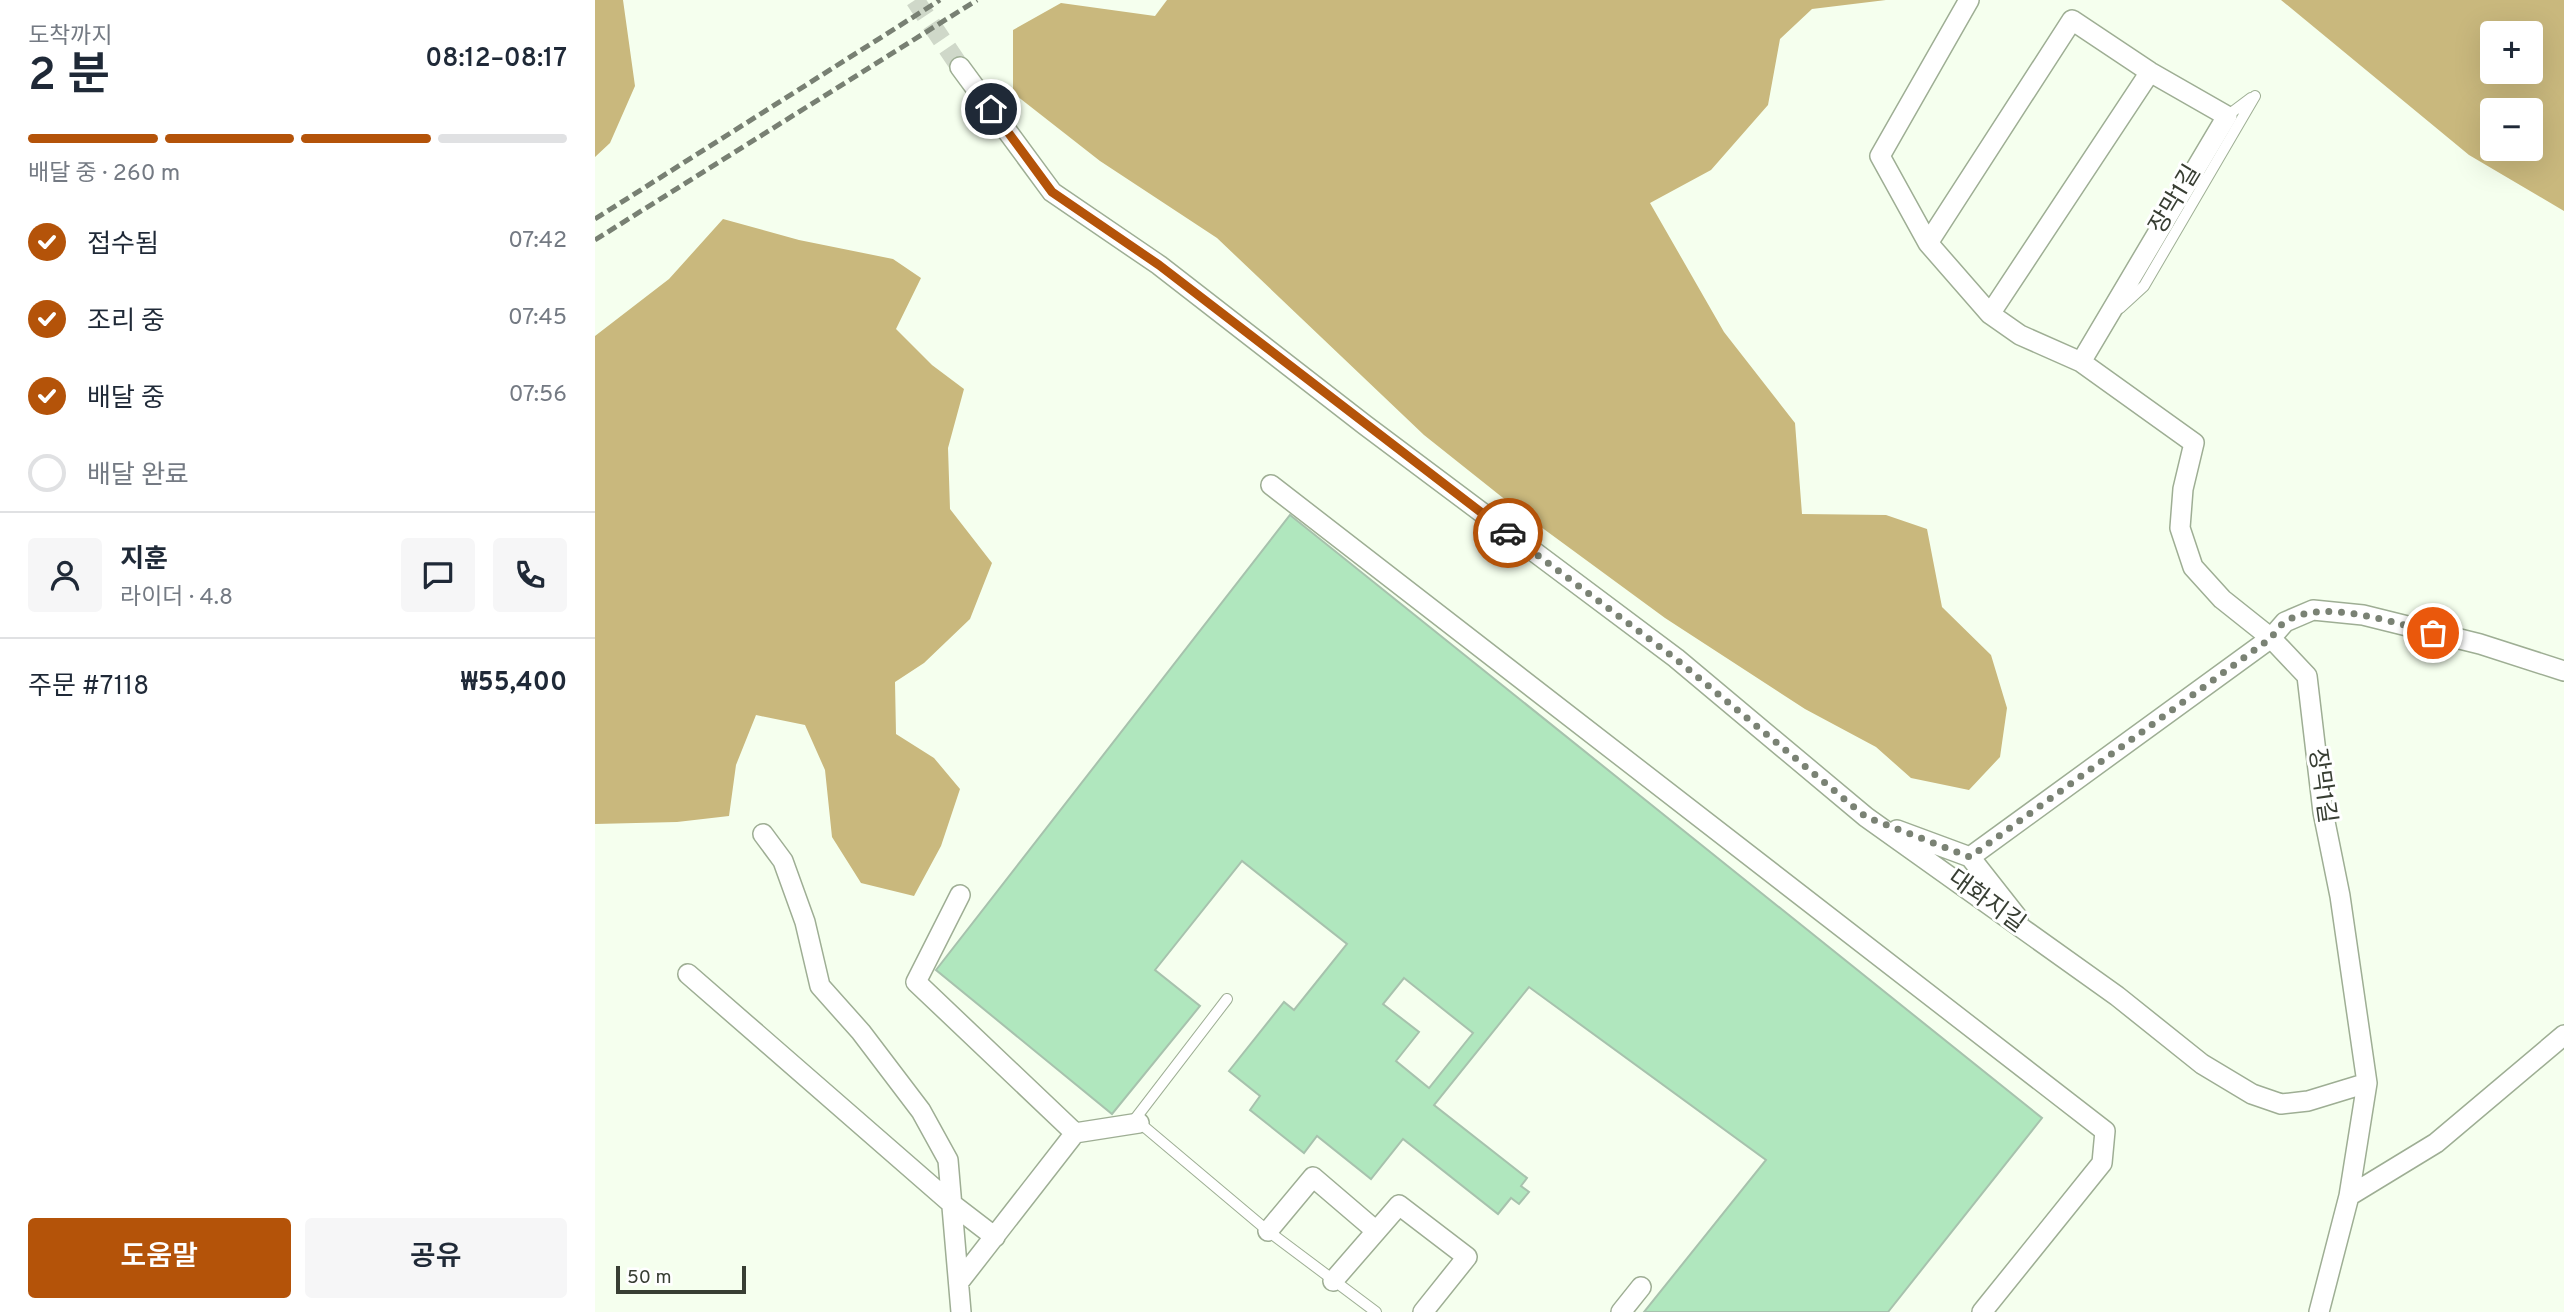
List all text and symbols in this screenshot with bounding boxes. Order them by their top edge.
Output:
map controls [2480,21,2543,161]
button: + [2480,21,2543,84]
text: 도착까지 [28,23,113,52]
text: 08:12–08:17 [425,43,567,76]
text: 2 분 [28,48,110,107]
pin [961,79,1021,139]
icon: home [972,90,1010,128]
button: − [2480,98,2543,161]
text: 배달 중 · 260 m [28,160,180,189]
street label: 장막1길 [2144,160,2208,240]
icon: check [28,223,66,261]
text: 07:42 [508,227,567,256]
text: 접수됨 [87,229,159,262]
icon: check [28,300,66,338]
text: 07:45 [508,304,567,333]
text: 조리 중 [87,306,165,339]
icon: check [28,377,66,415]
text: 07:56 [509,381,567,410]
text: 배달 중 [87,383,165,416]
text: 배달 완료 [87,460,189,493]
courier [1473,498,1543,568]
icon: car [1489,514,1527,552]
button: person [28,538,102,612]
button: chat [401,538,475,612]
button: phone [493,538,567,612]
text: 지훈 [120,544,168,577]
text: 라이더 · 4.8 [120,584,233,613]
pin [2403,603,2463,663]
icon: bag [2414,614,2452,652]
text: ₩55,400 [461,667,567,700]
text: 주문 #7118 [28,671,149,704]
street label: 장막1길 [2301,747,2341,825]
street label: 대화지길 [1941,864,2031,940]
button: 도움말 [28,1218,291,1298]
button: 공유 [305,1218,567,1298]
scale bar [616,1263,745,1295]
text: 50 m [627,1266,672,1290]

